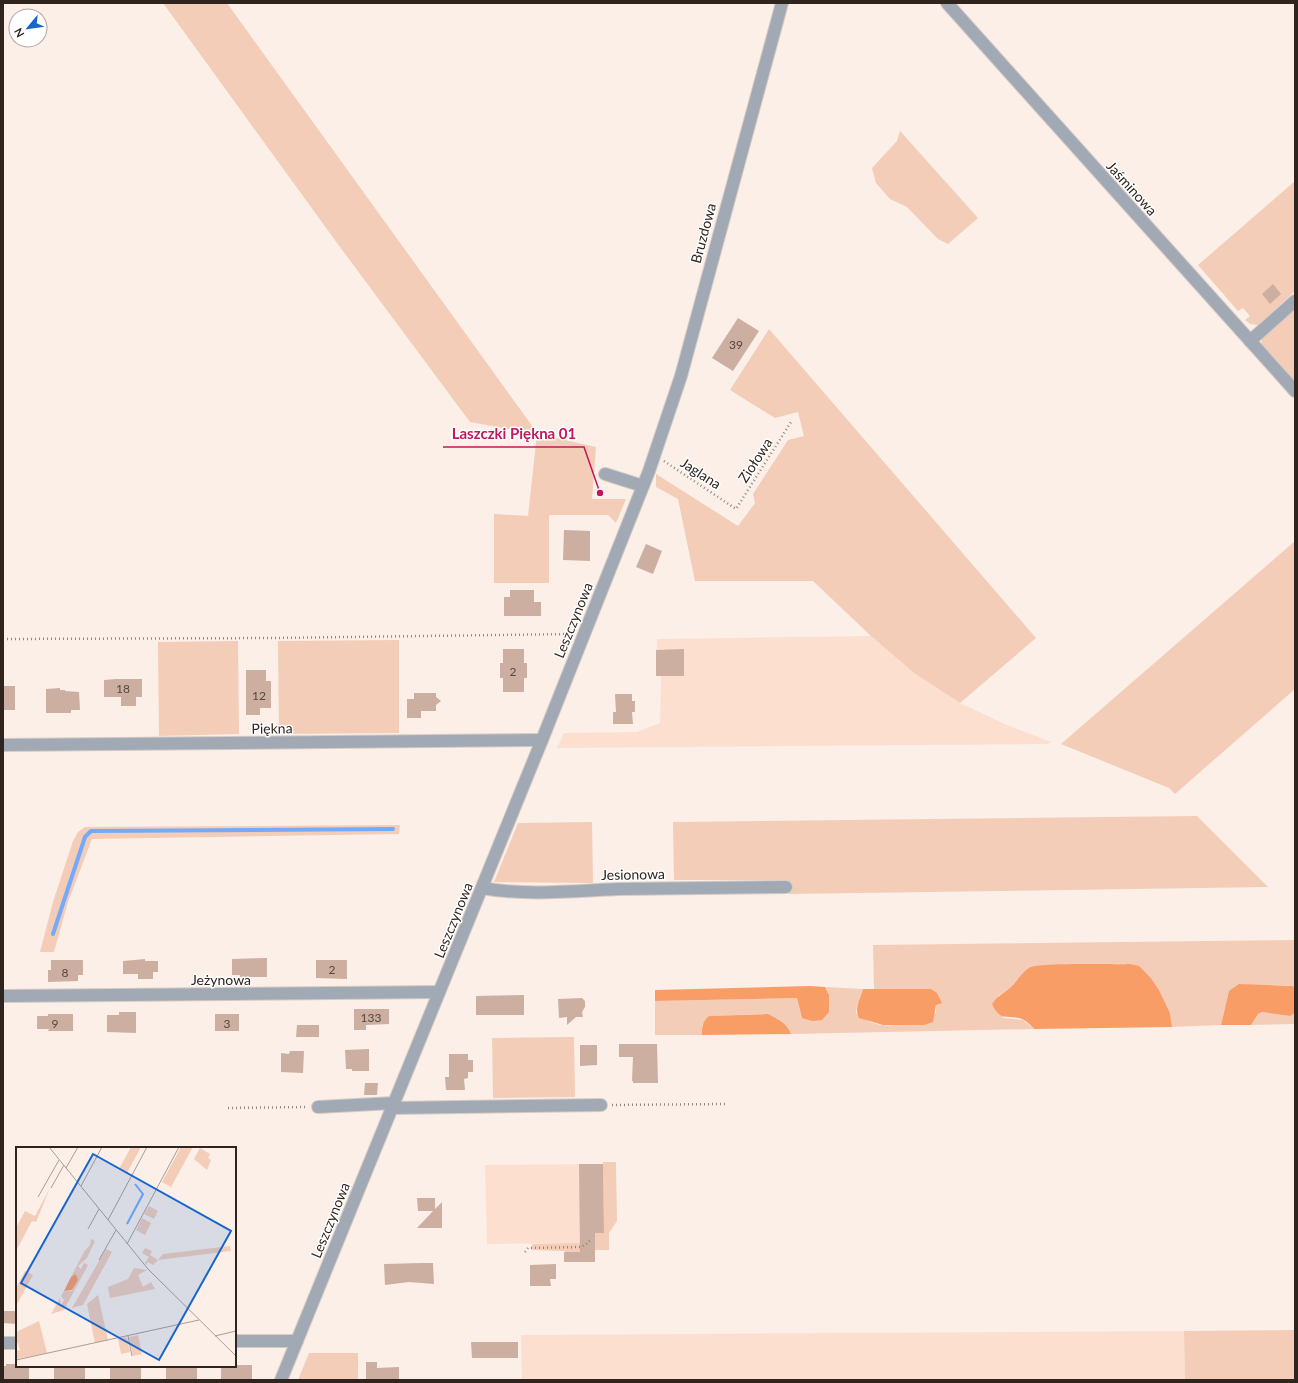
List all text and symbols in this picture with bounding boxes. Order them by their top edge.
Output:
north arrow [8,8,48,48]
text: N [11,26,27,40]
street label: Jaśminowa [1103,157,1161,219]
street label: Bruzdowa [687,201,719,265]
house number: 39 [729,337,743,352]
callout: Laszczki Piękna 01 [443,420,584,447]
text: Laszczki Piękna 01 [452,424,576,442]
street label: Ziołowa [734,434,776,485]
street label: Jaglana [678,454,724,492]
street label: Leszczynowa [550,580,596,660]
house number: 2 [510,664,517,679]
house number: 18 [116,681,130,696]
house number: 12 [252,688,266,703]
street label: Piękna [251,719,293,737]
street label: Jesionowa [601,865,665,883]
street label: Leszczynowa [430,880,476,960]
house number: 2 [329,962,336,977]
house number: 8 [62,965,69,980]
street label: Jeżynowa [191,971,251,988]
house number: 133 [361,1010,381,1025]
house number: 9 [52,1016,59,1031]
house number: 3 [224,1016,231,1031]
inset map [16,1147,236,1367]
street label: Leszczynowa [307,1180,353,1260]

